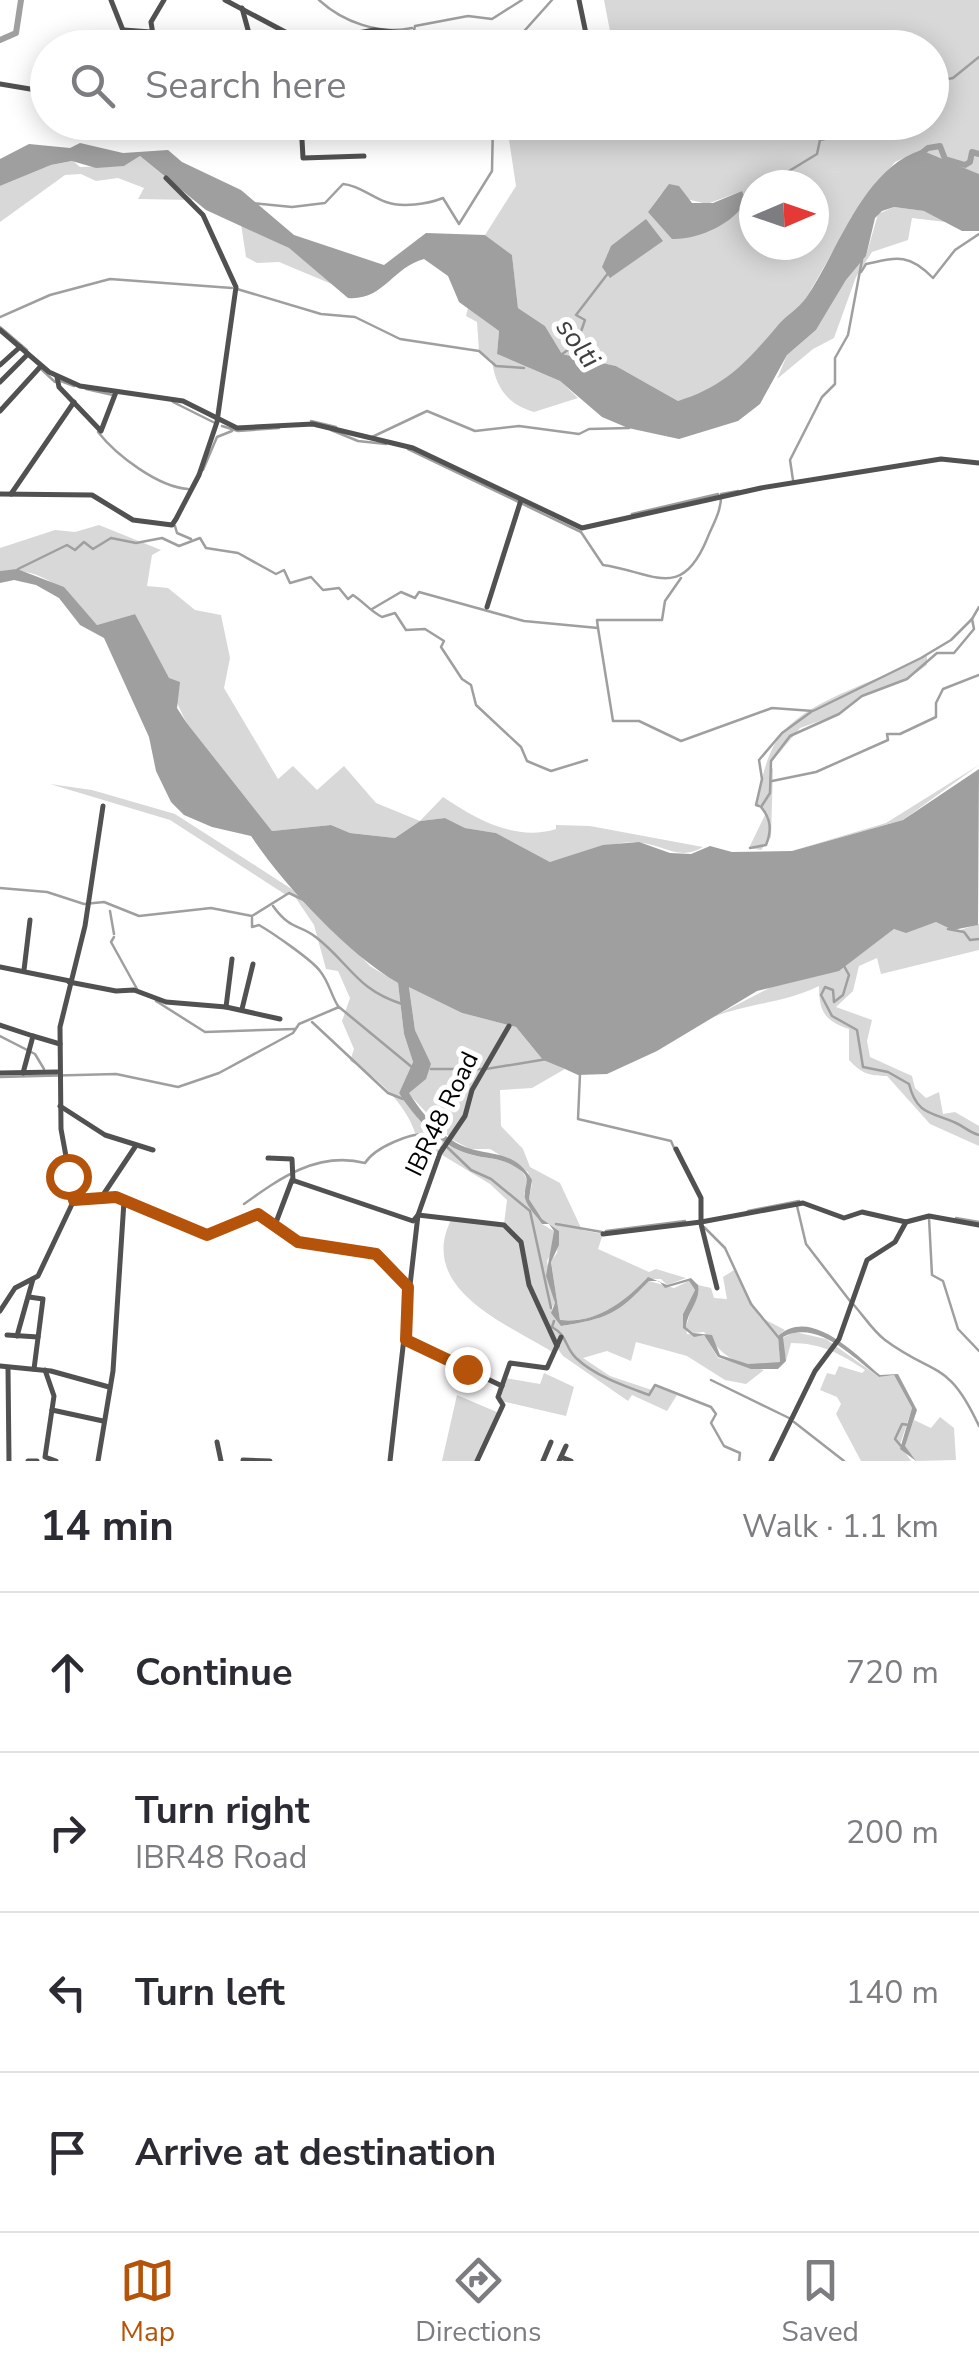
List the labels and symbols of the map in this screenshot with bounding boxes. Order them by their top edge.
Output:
north arrow [739,170,829,260]
water label: solti [547,310,609,376]
street label: IBR48 Road [397,1046,487,1182]
route start [46,1154,92,1200]
route end [445,1347,491,1393]

